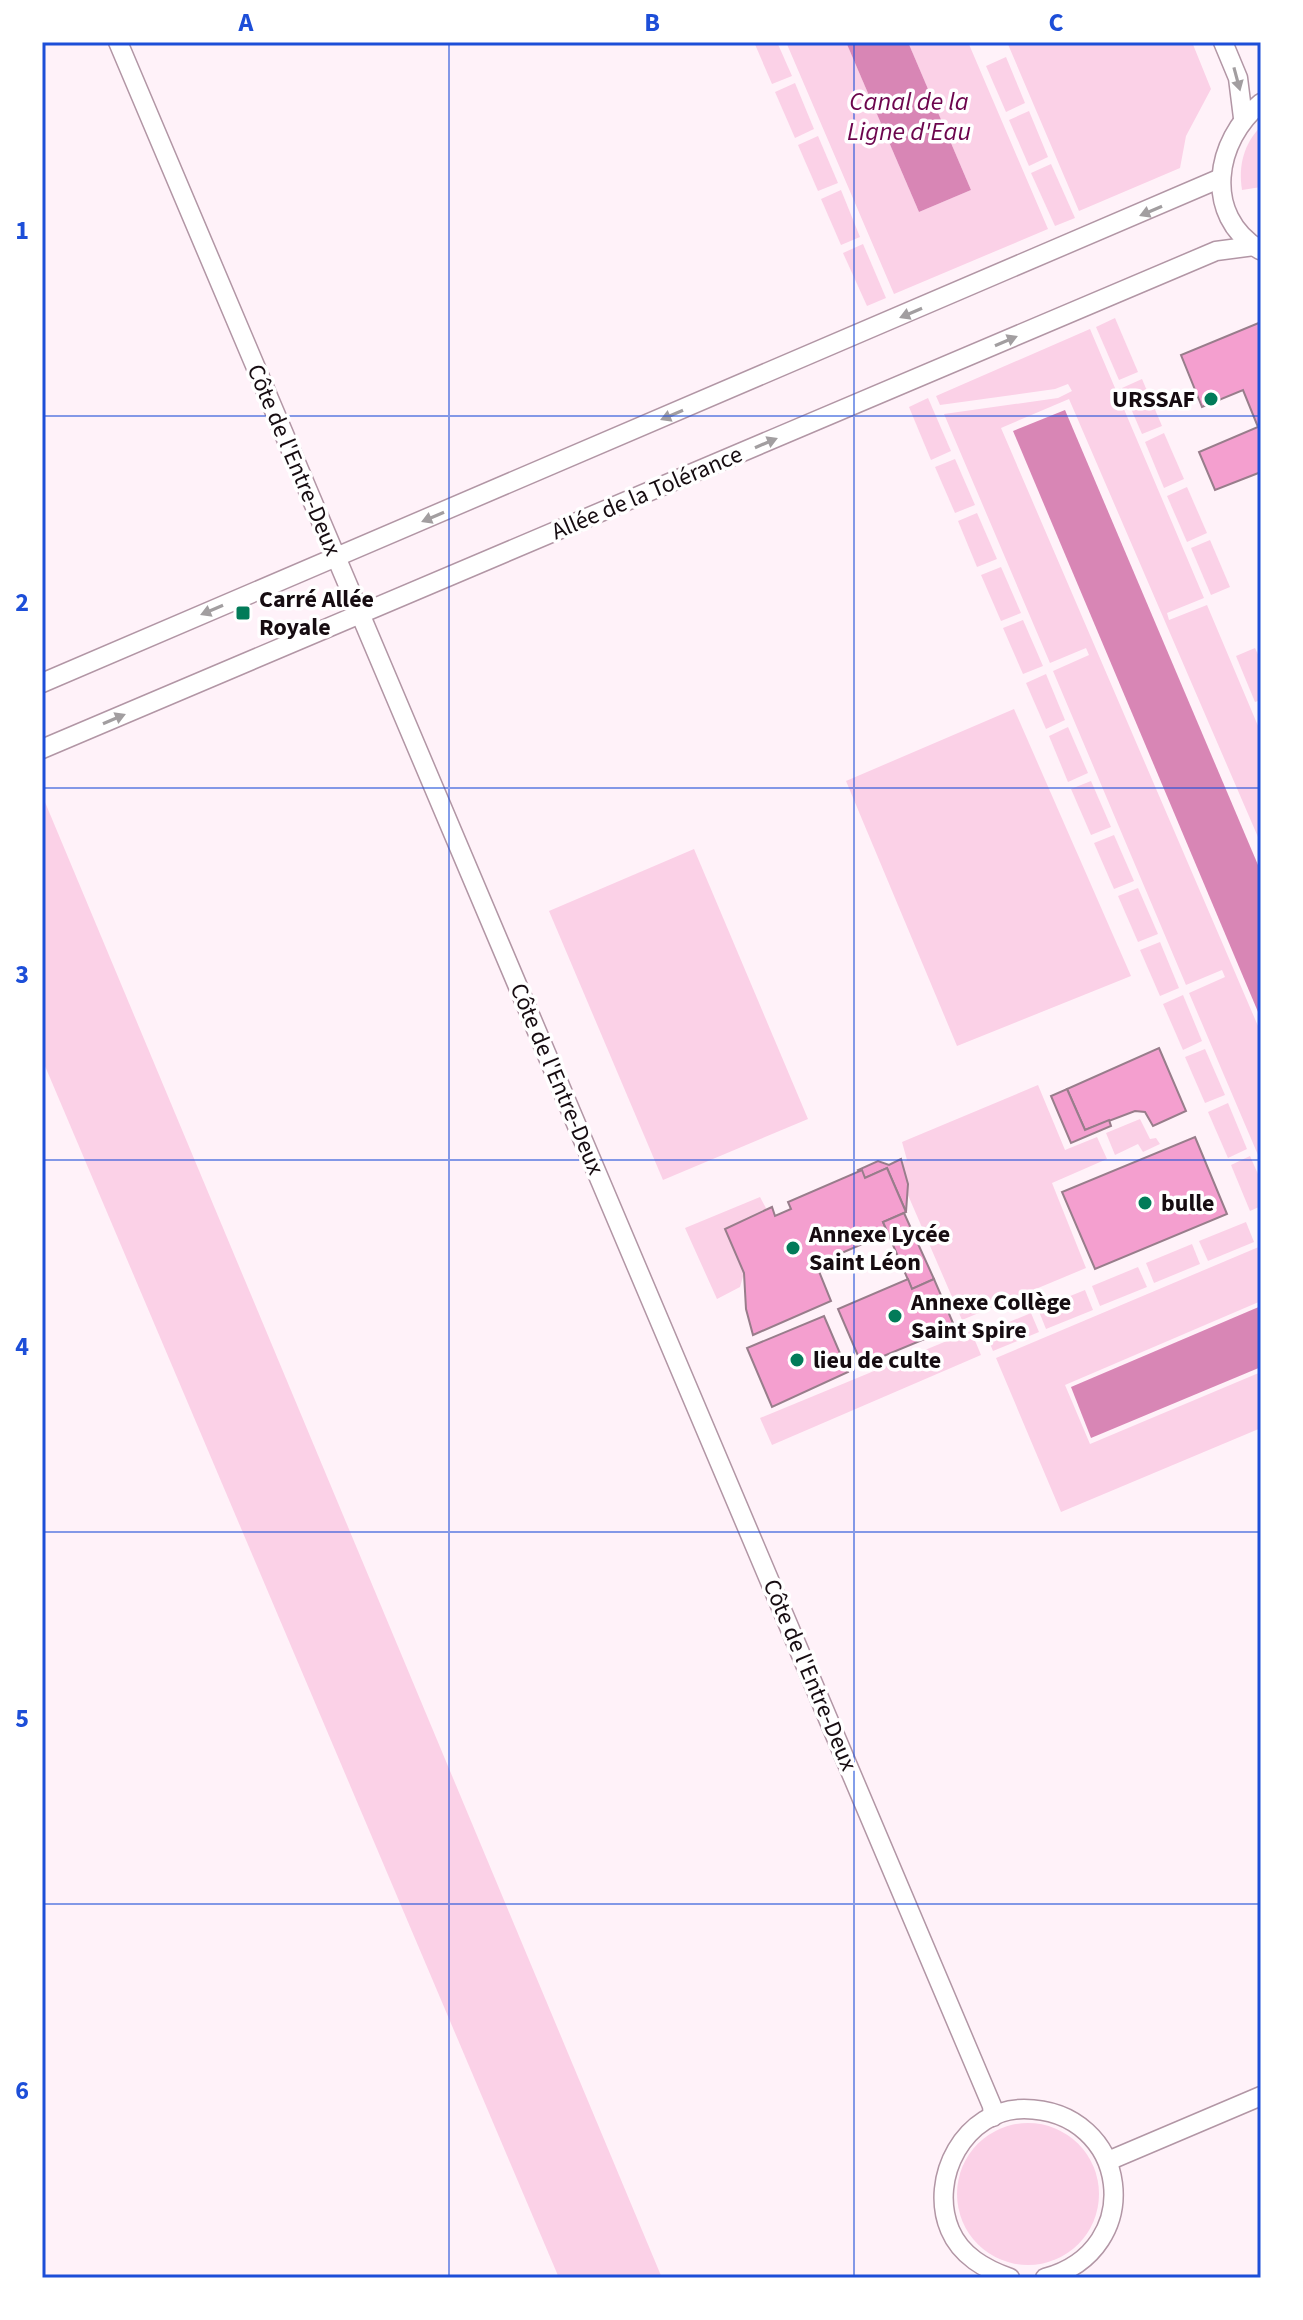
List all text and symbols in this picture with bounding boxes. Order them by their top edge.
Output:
text: A [238,4,255,41]
text: B [644,4,660,41]
text: C [1048,4,1064,41]
one-way arrow [1231,67,1243,92]
water label: Canal de la Ligne d'Eau [847,83,971,150]
one-way arrow [1139,205,1162,218]
text: 1 [15,212,29,249]
one-way arrow [900,306,923,319]
one-way arrow [994,335,1018,348]
street label: Côte de l'Entre-Deux [238,359,350,561]
place label: URSSAF [1112,382,1195,417]
marker: URSSAF [1202,390,1220,408]
one-way arrow [660,408,684,421]
one-way arrow [754,436,778,449]
street label: Allée de la Tolérance [546,437,748,549]
one-way arrow [421,510,445,523]
place label: Carré Allée Royale [259,582,374,645]
text: 2 [15,584,29,621]
one-way arrow [200,603,224,616]
marker: Carré Allée Royale [234,604,252,622]
one-way arrow [102,712,126,725]
text: 3 [15,956,29,993]
street label: Côte de l'Entre-Deux [501,978,613,1180]
place label: bulle [1161,1186,1215,1221]
marker: bulle [1136,1194,1154,1212]
place label: Annexe Lycée Saint Léon [808,1217,950,1280]
marker: Annexe Lycée Saint Léon [784,1239,802,1257]
place label: Annexe Collège Saint Spire [910,1285,1071,1348]
marker: Annexe Collège Saint Spire [886,1307,904,1325]
text: 4 [15,1328,29,1365]
place label: lieu de culte [813,1343,941,1378]
marker: lieu de culte [788,1351,806,1369]
street label: Côte de l'Entre-Deux [754,1574,866,1776]
text: 5 [15,1700,29,1737]
text: 6 [15,2072,29,2109]

